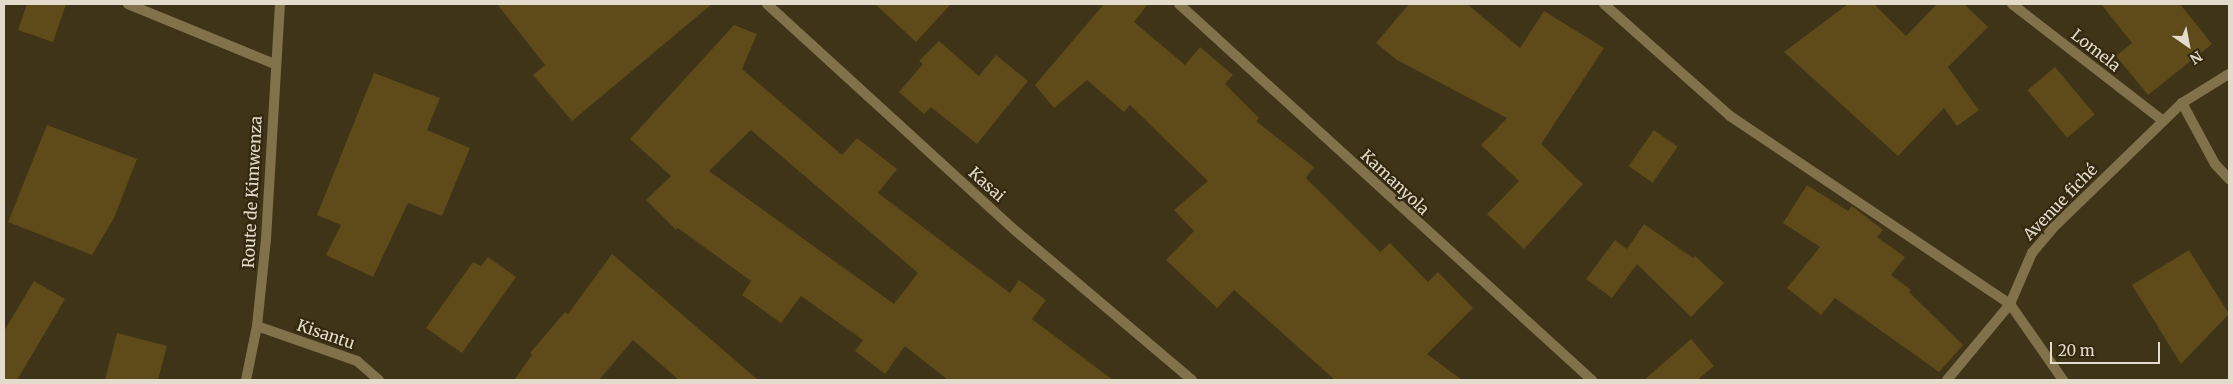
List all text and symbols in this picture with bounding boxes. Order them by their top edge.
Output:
north arrow [2163,20,2213,70]
street label: Lomela [2068,25,2124,75]
text: N [2187,47,2206,68]
street label: Route de Kimwenza [238,115,266,269]
street label: Kamanyola [1357,145,1433,219]
street label: Avenue fiché [2019,160,2101,244]
street label: Kasai [965,163,1009,205]
street label: Kisantu [294,315,358,353]
scale bar [2053,332,2163,364]
text: 20 m [2058,341,2095,360]

